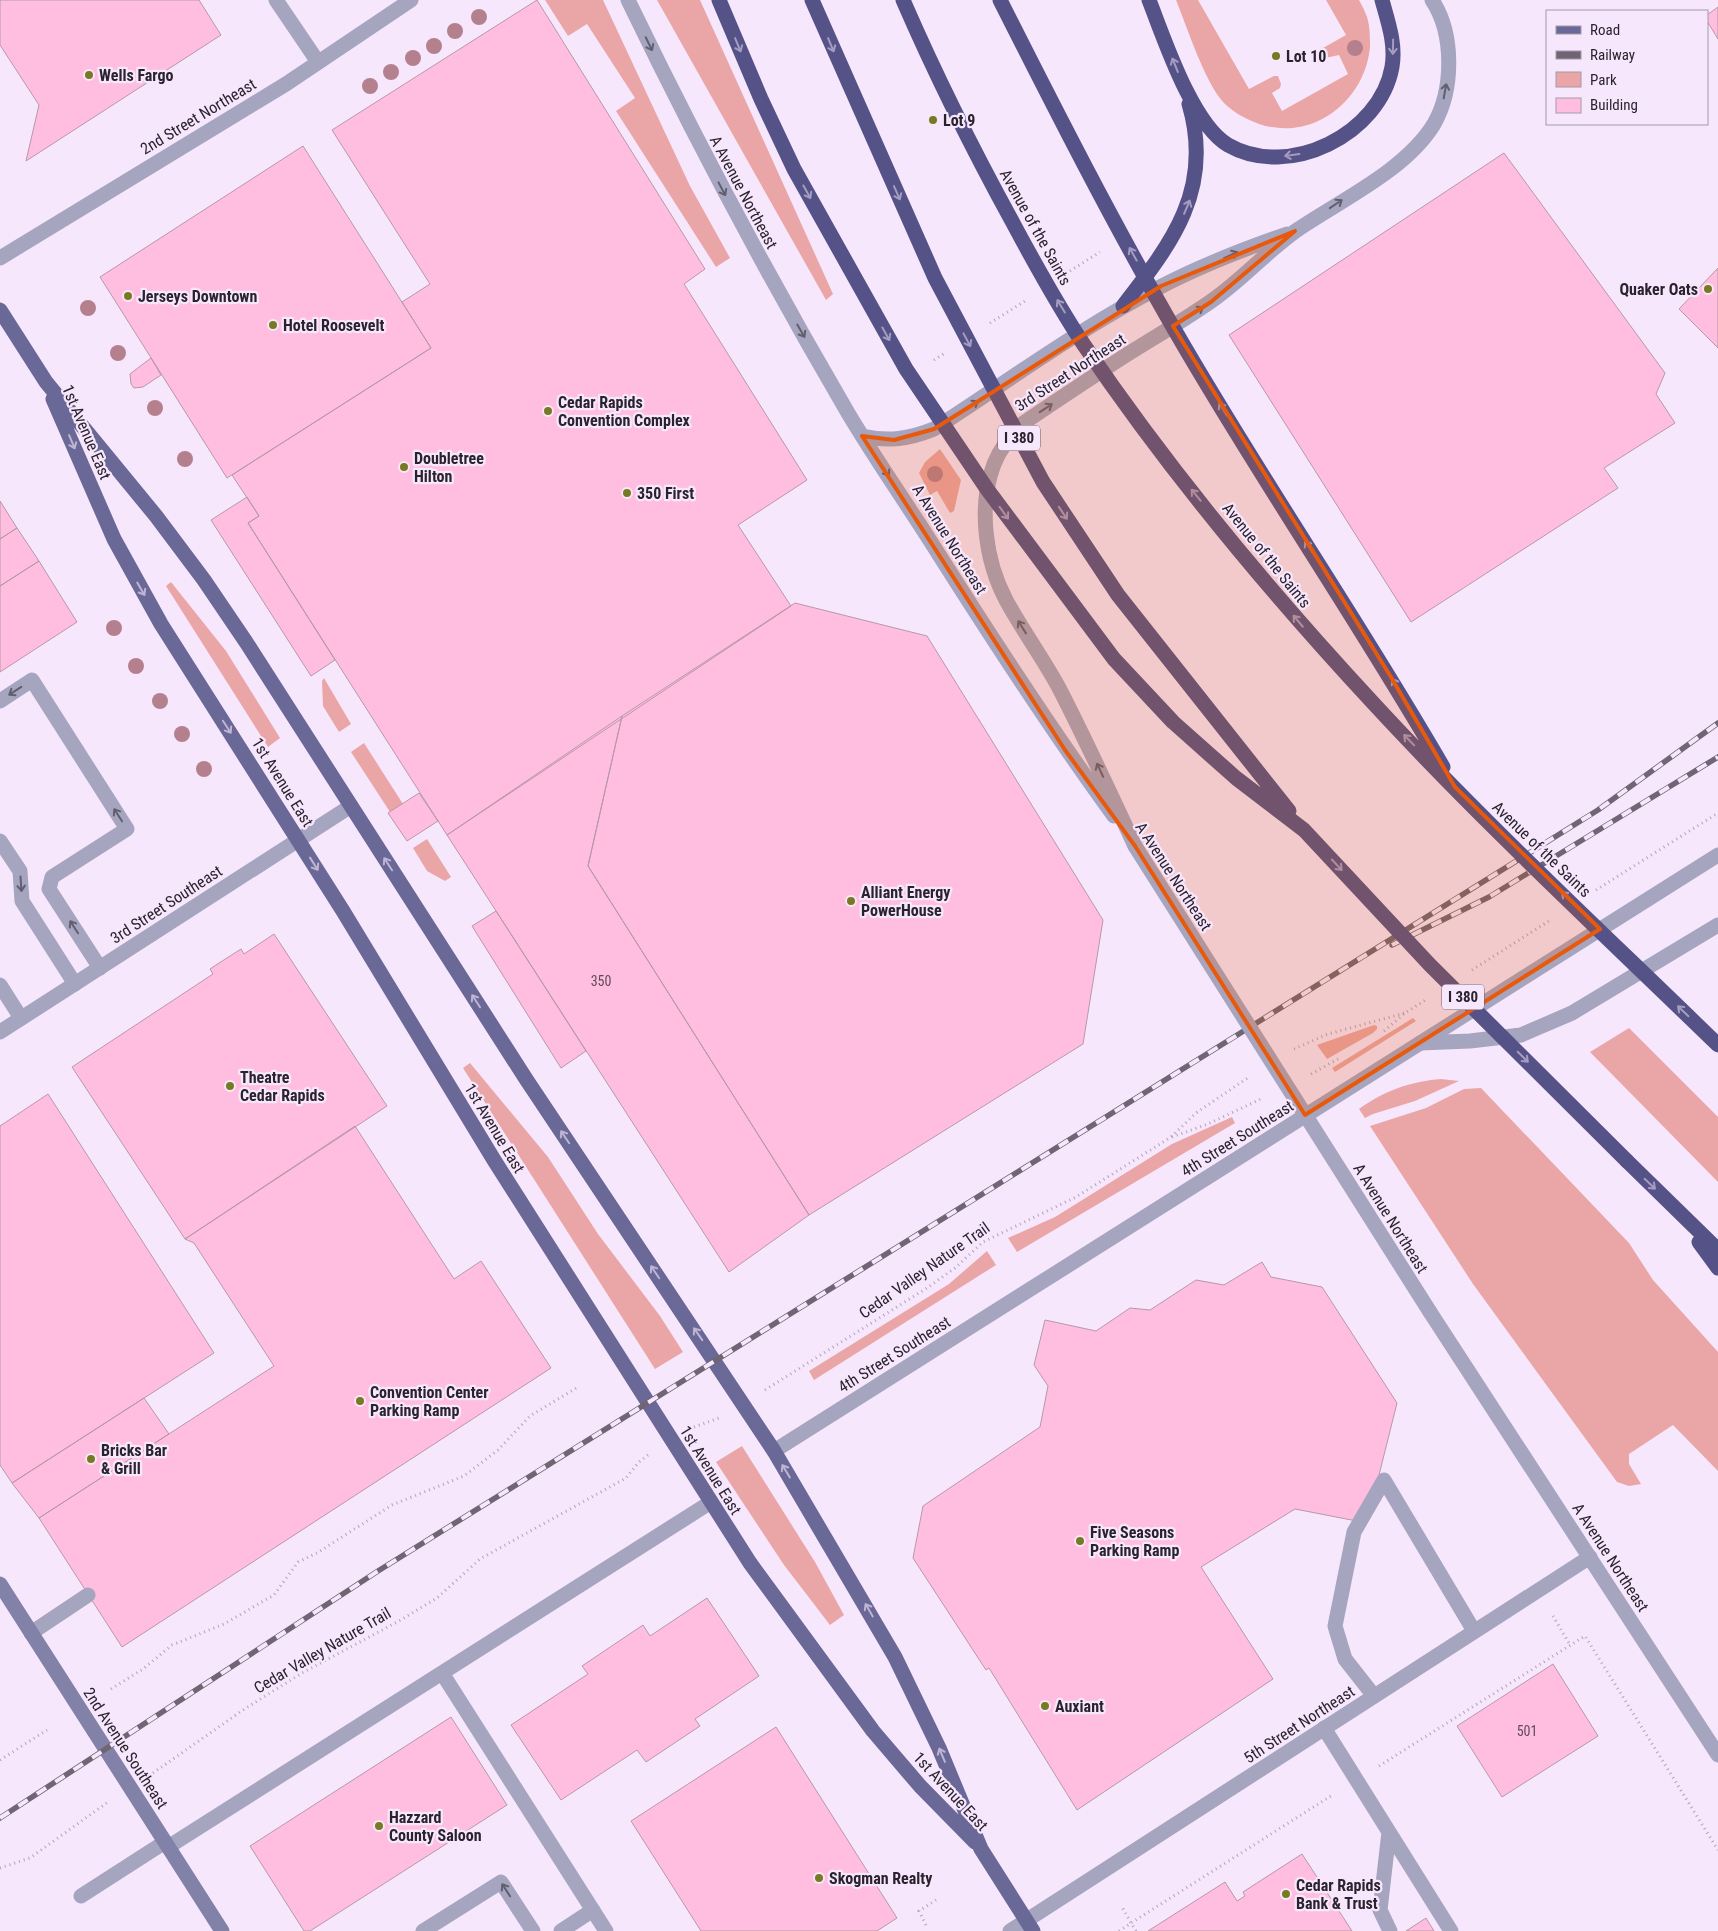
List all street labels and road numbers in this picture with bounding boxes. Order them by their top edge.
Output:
street label: 2nd Street Northeast [137,74,260,158]
street label: A Avenue Northeast [706,132,782,252]
street label: Avenue of the Saints [996,166,1075,289]
street label: 3rd Street Northeast [1011,329,1129,415]
street label: 1st Avenue East [58,382,115,483]
road number: I 380 [998,426,1040,450]
street label: A Avenue Northeast [908,481,991,598]
street label: Avenue of the Saints [1218,499,1315,612]
street label: 1st Avenue East [248,734,318,830]
street label: Avenue of the Saints [1488,798,1595,901]
street label: A Avenue Northeast [1131,818,1216,934]
street label: 3rd Street Southeast [107,861,226,948]
road number: I 380 [1442,984,1484,1010]
street label: 1st Avenue East [460,1080,529,1177]
street label: 4th Street Southeast [1178,1096,1297,1181]
street label: A Avenue Northeast [1349,1160,1432,1277]
street label: Cedar Valley Nature Trail [855,1218,993,1323]
street label: 4th Street Southeast [835,1312,954,1397]
street label: 1st Avenue East [676,1422,746,1518]
street label: A Avenue Northeast [1568,1499,1653,1615]
street label: Cedar Valley Nature Trail [250,1603,394,1697]
street label: 5th Street Northeast [1240,1681,1358,1767]
street label: 2nd Avenue Southeast [79,1684,172,1813]
street label: 1st Avenue East [909,1748,992,1835]

